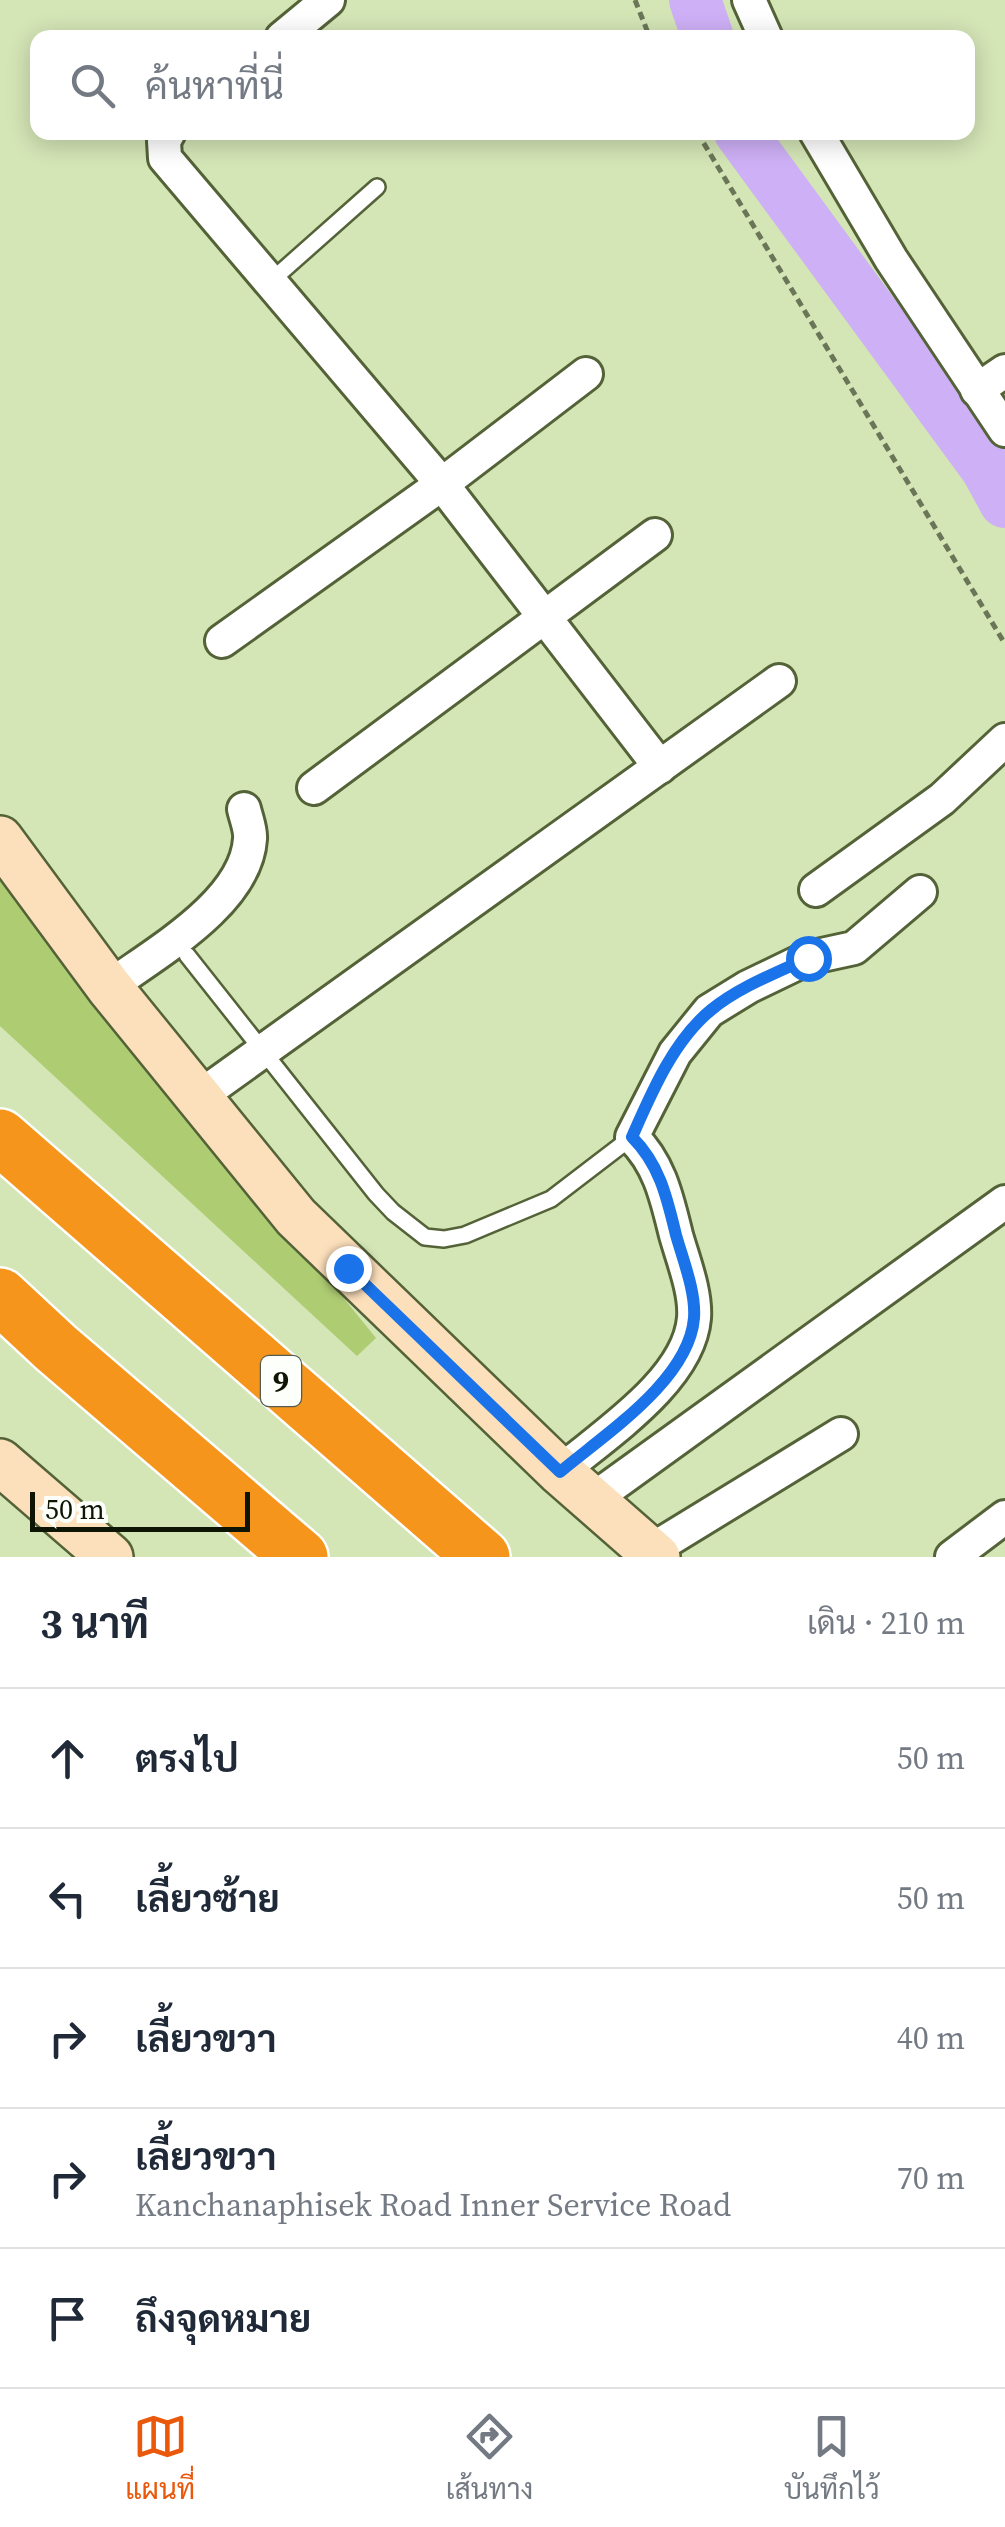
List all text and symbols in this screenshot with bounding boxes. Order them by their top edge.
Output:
search box [30,30,975,140]
icon: search [65,58,120,113]
text: ค้นหาที่นี่ [145,60,284,112]
route start [786,936,832,982]
route end [326,1246,372,1292]
road number: 9 [261,1356,301,1406]
scale bar [30,1487,250,1532]
text: 50 m [45,1490,105,1528]
text: 3 นาที [40,1594,149,1652]
text: เดิน · 210 m [807,1601,965,1645]
icon: ahead [40,1731,95,1786]
text: ตรงไป [135,1733,239,1785]
text: 50 m [897,1736,965,1780]
icon: left [40,1871,95,1926]
text: เลี้ยวซ้าย [135,1873,280,1925]
text: 50 m [897,1876,965,1920]
icon: right [40,2011,95,2066]
text: เลี้ยวขวา [135,2013,277,2065]
text: 40 m [897,2016,965,2060]
text: เลี้ยวขวา [135,2131,277,2183]
icon: right [40,2151,95,2206]
text: 70 m [897,2156,965,2200]
text: Kanchanaphisek Road Inner Service Road [135,2183,731,2227]
icon: arrive [40,2291,95,2346]
text: ถึงจุดหมาย [135,2293,311,2345]
tab: แผนที่ [125,2409,195,2508]
tab: เส้นทาง [446,2409,533,2508]
tab: บันทึกไว้ [784,2409,880,2508]

